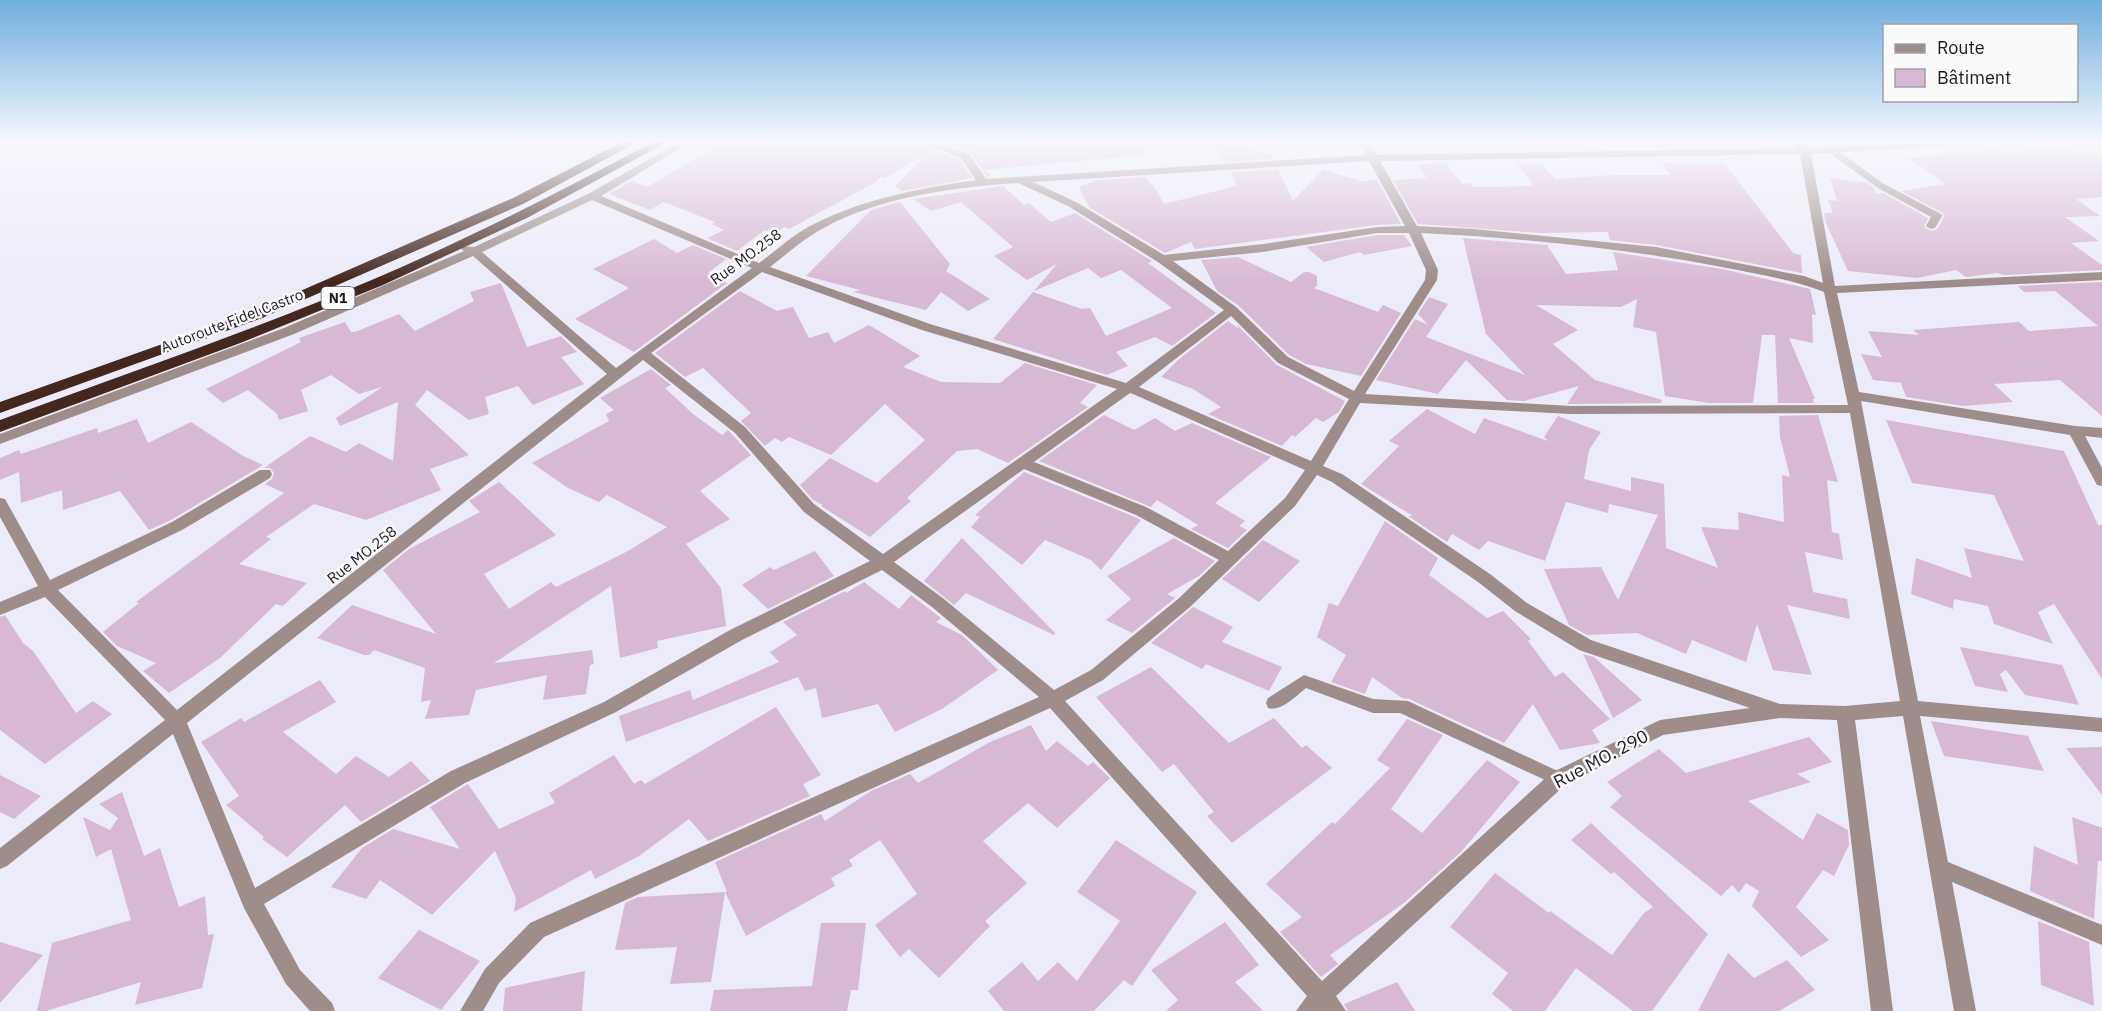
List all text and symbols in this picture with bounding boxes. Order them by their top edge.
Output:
legend [1883,24,2078,102]
text: Route [1937,36,1985,59]
text: Bâtiment [1937,66,2011,89]
street label: Rue MO.258 [706,224,785,289]
street label: Autoroute Fidel Castro [158,285,306,357]
road number: N1 [322,287,354,309]
street label: Rue MO.258 [323,521,400,588]
street label: Rue MO. 290 [1549,724,1652,793]

